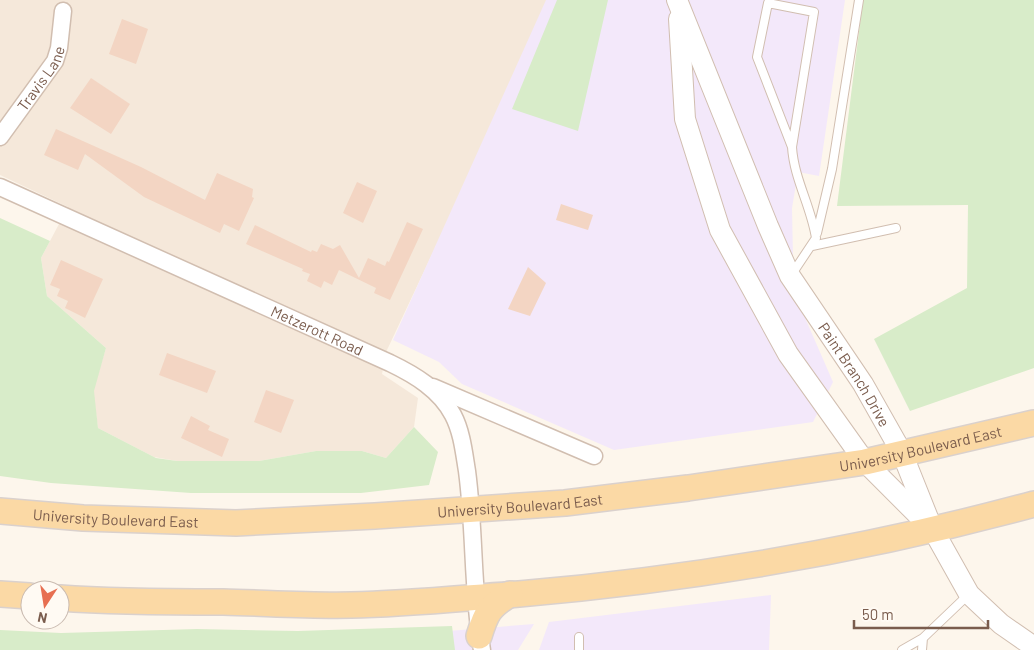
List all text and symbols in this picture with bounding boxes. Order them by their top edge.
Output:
street label: Travis Lane [13,44,68,114]
street label: Metzerott Road [268,301,366,359]
street label: Paint Branch Drive [815,319,894,430]
street label: University Boulevard East [838,422,1004,475]
street label: University Boulevard East [437,489,604,521]
street label: University Boulevard East [32,505,199,531]
north arrow [20,580,70,630]
scale bar [854,598,988,630]
text: 50 m [862,605,894,623]
text: N [36,609,49,627]

